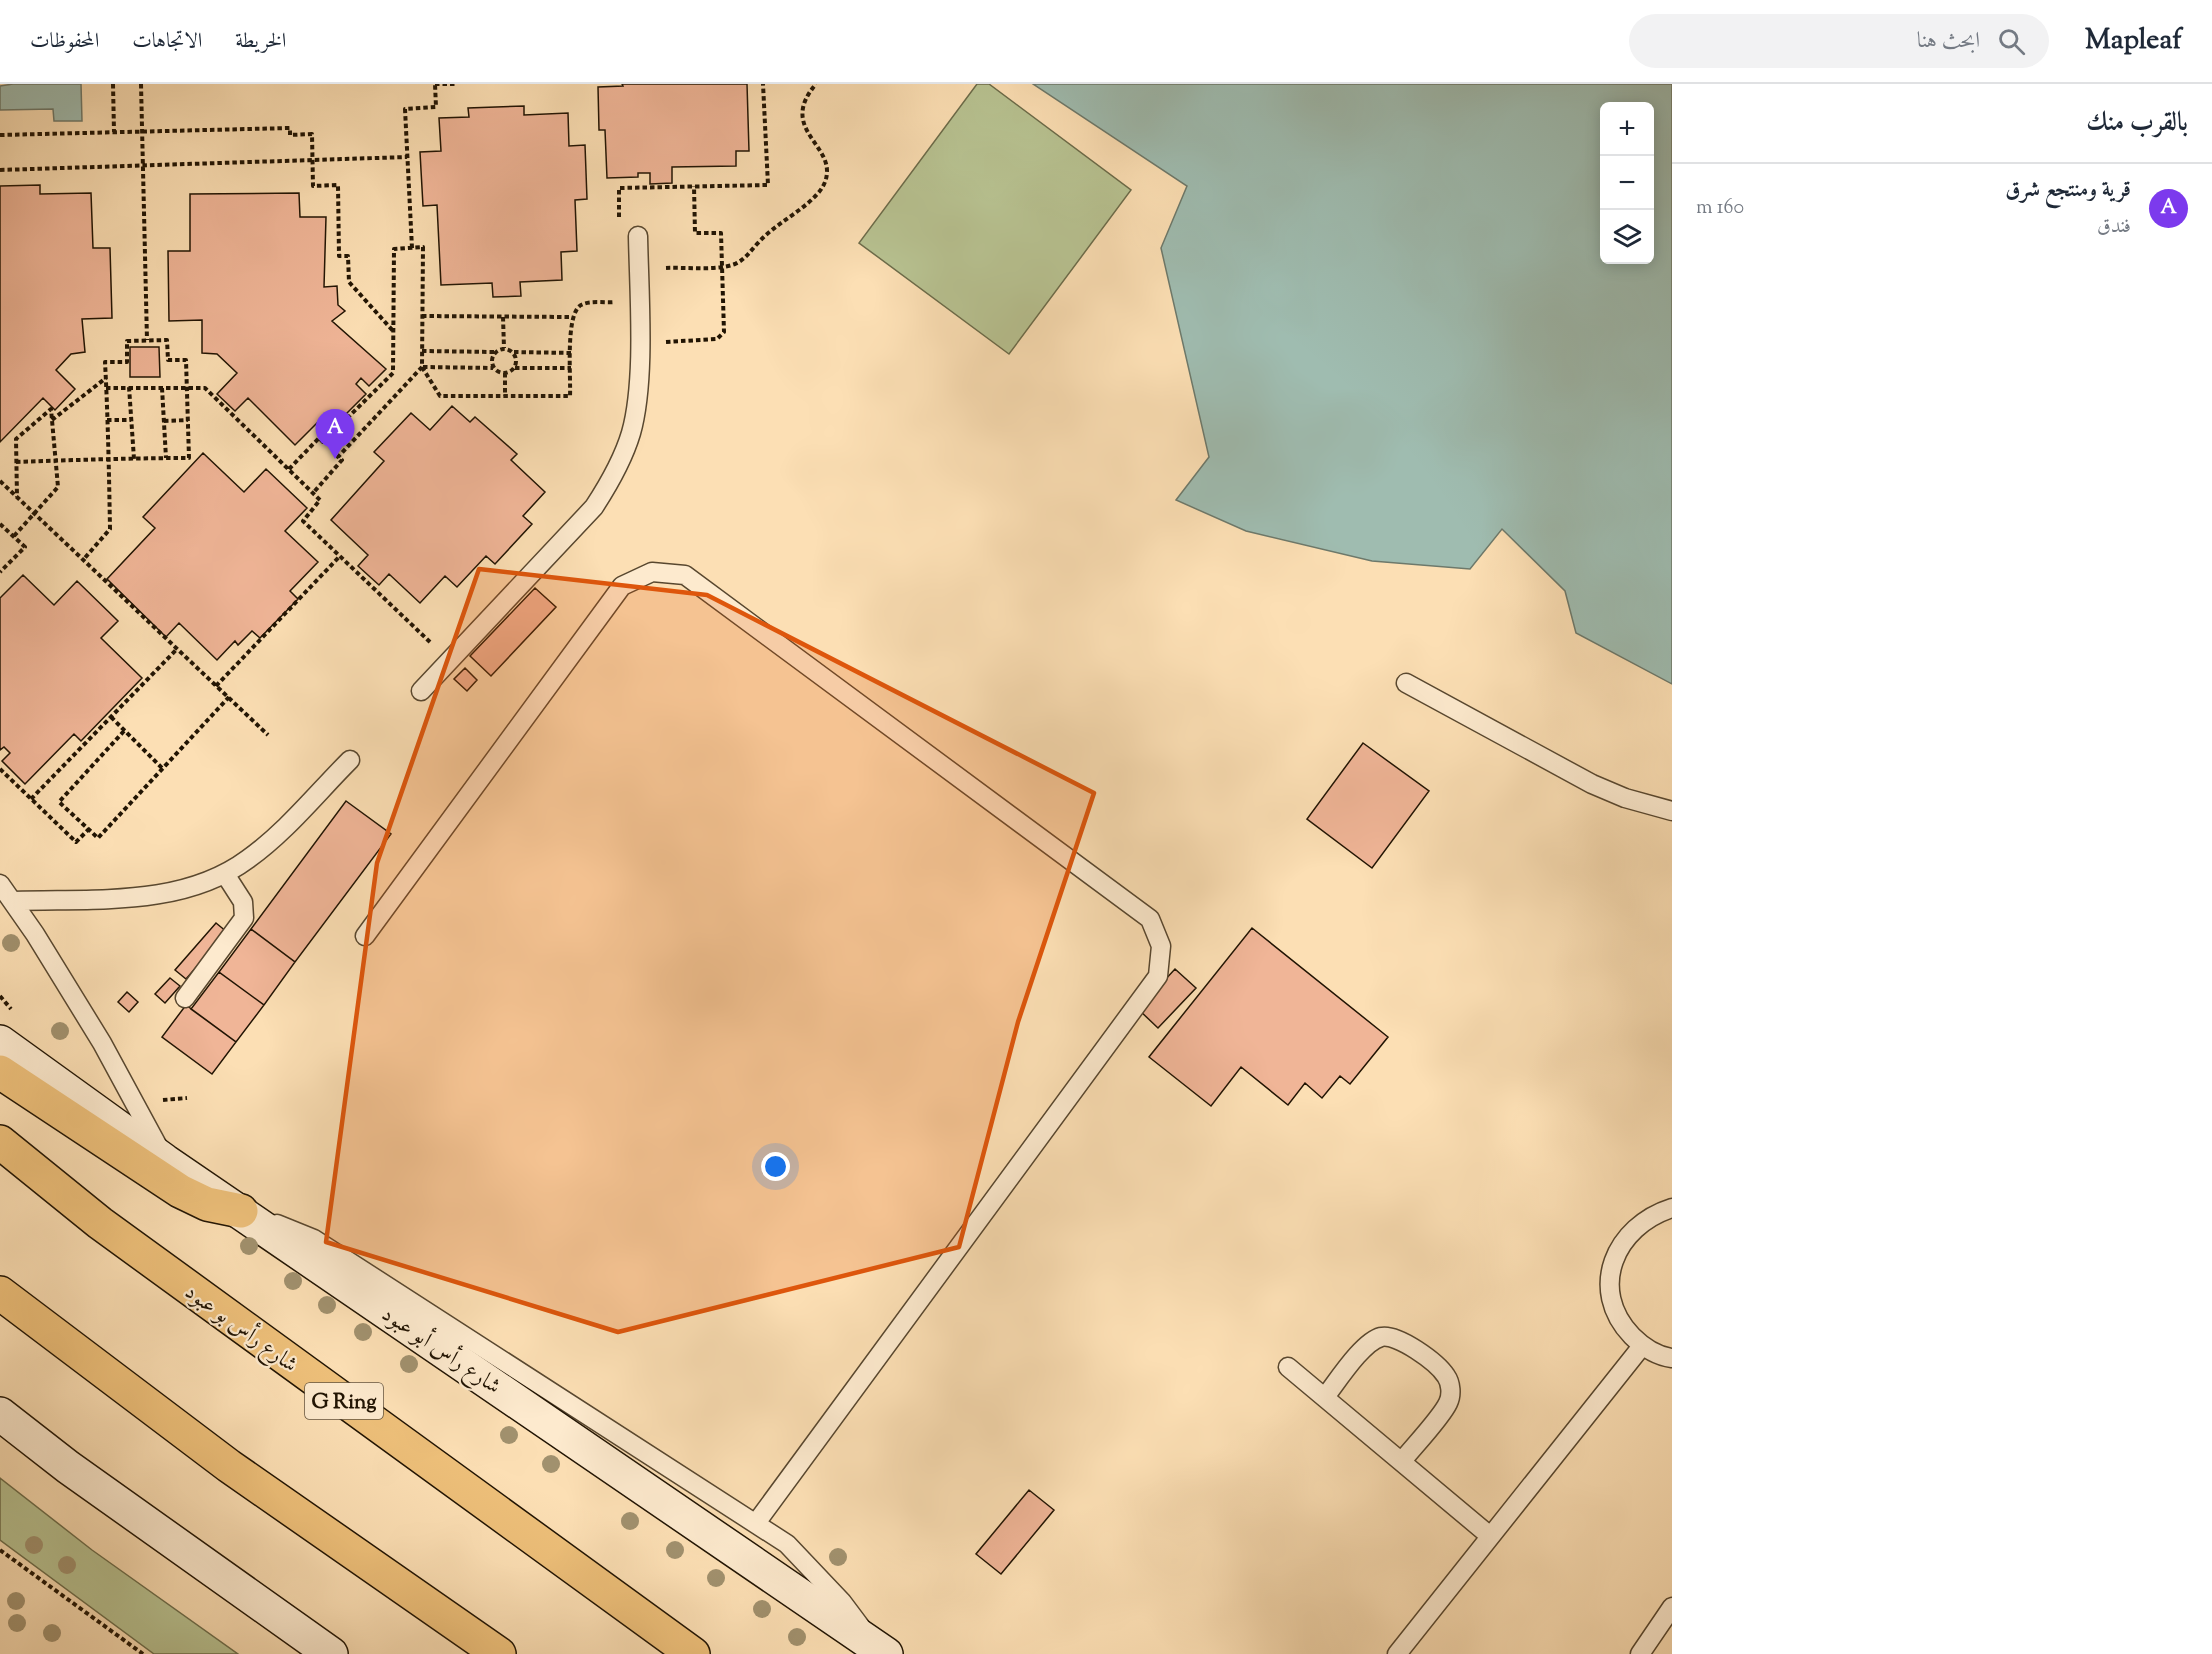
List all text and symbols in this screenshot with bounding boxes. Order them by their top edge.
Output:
search box [1629,14,2049,68]
text: Mapleaf [2085,21,2182,61]
icon: search [1995,25,2028,58]
text: ابحث هنا [1917,26,1980,58]
text: المحفوظات [30,27,99,57]
text: الاتجاهات [132,27,202,57]
text: الخريطة [235,27,286,57]
map controls [1600,102,1654,264]
button: + [1600,102,1654,156]
text: بالقرب منك [2086,105,2188,142]
button: − [1600,156,1654,210]
text: قرية ومنتجع شرق [2005,175,2131,207]
text: 160 m [1696,194,1744,223]
text: A [2160,194,2177,223]
button: layers [1600,210,1654,264]
text: فندق [2097,213,2131,242]
pin: A [316,410,354,459]
your location [761,1152,790,1181]
street label: شارع رأس بو عبود [177,1276,305,1381]
street label: شارع رأس أبو عبود [374,1298,508,1403]
road number: G Ring [305,1383,383,1419]

